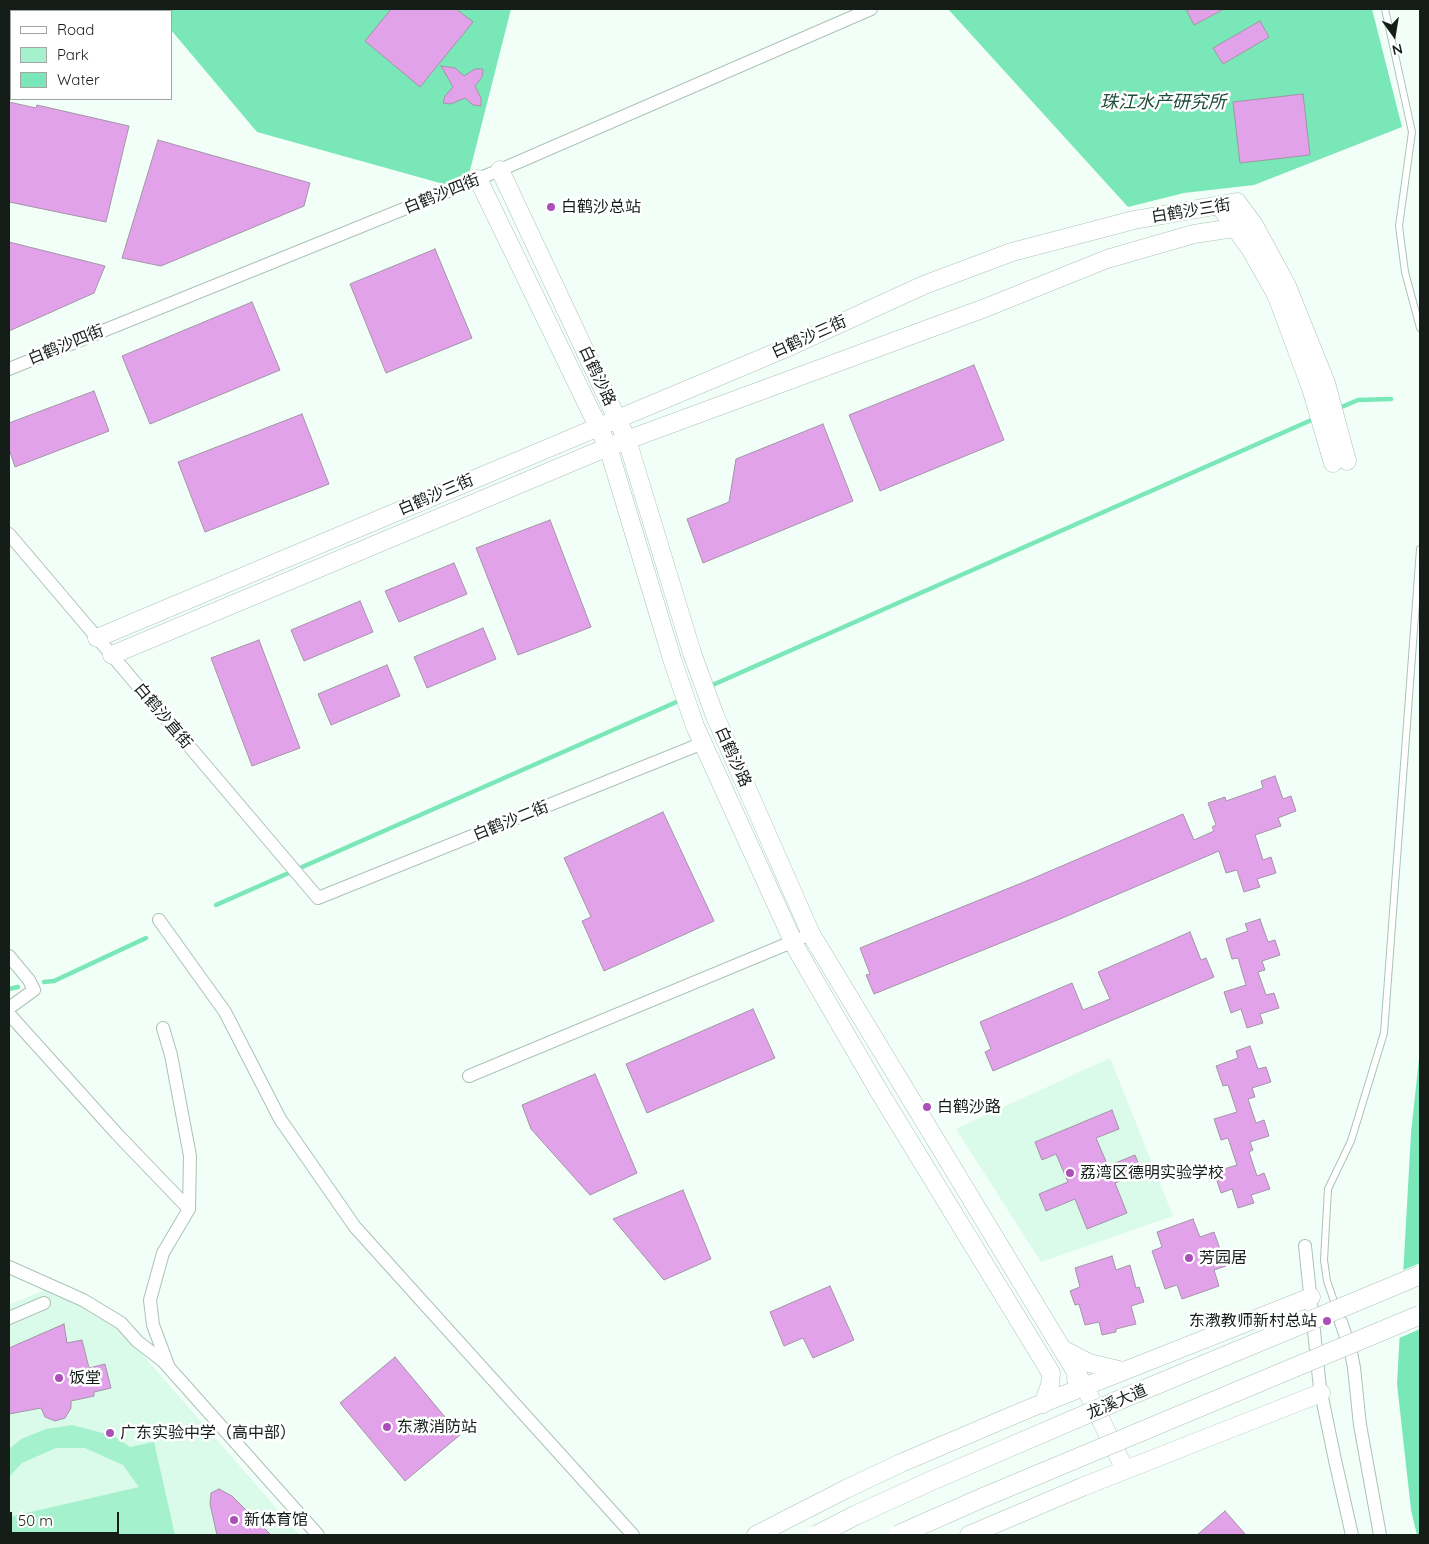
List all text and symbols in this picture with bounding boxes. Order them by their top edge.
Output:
legend [10,10,172,100]
north arrow [1369,10,1419,60]
text: Road [57,20,94,39]
text: N [1390,40,1404,60]
text: Park [57,45,89,64]
text: Water [57,70,100,89]
water label: 珠江水产研究所 [1100,92,1226,114]
street label: 白鹤沙四街 [401,170,483,218]
street label: 白鹤沙三街 [1150,195,1232,227]
place label: 白鹤沙总站 [561,197,641,217]
marker: 白鹤沙总站 [545,201,557,213]
street label: 白鹤沙三街 [769,312,849,362]
street label: 白鹤沙四街 [25,321,107,369]
street label: 白鹤沙路 [575,343,619,409]
street label: 白鹤沙三街 [395,471,477,519]
street label: 白鹤沙直街 [130,679,196,753]
street label: 白鹤沙路 [711,724,755,790]
street label: 白鹤沙二街 [470,797,552,845]
place label: 白鹤沙路 [937,1097,1001,1117]
marker: 白鹤沙路 [921,1101,933,1113]
place label: 荔湾区德明实验学校 [1080,1163,1224,1183]
marker: 荔湾区德明实验学校 [1064,1167,1076,1179]
place label: 芳园居 [1199,1248,1247,1268]
marker: 芳园居 [1183,1252,1195,1264]
place label: 东漖教师新村总站 [1189,1311,1317,1331]
marker: 东漖教师新村总站 [1321,1315,1333,1327]
place label: 饭堂 [69,1368,101,1388]
marker: 饭堂 [53,1372,65,1384]
street label: 龙溪大道 [1084,1381,1150,1423]
place label: 东漖消防站 [397,1417,477,1437]
marker: 东漖消防站 [381,1421,393,1433]
place label: 广东实验中学（高中部） [120,1423,296,1443]
marker: 广东实验中学（高中部） [104,1427,116,1439]
scale bar [12,1502,121,1534]
place label: 新体育馆 [244,1510,308,1530]
text: 50 m [18,1511,53,1530]
marker: 新体育馆 [228,1514,240,1526]

